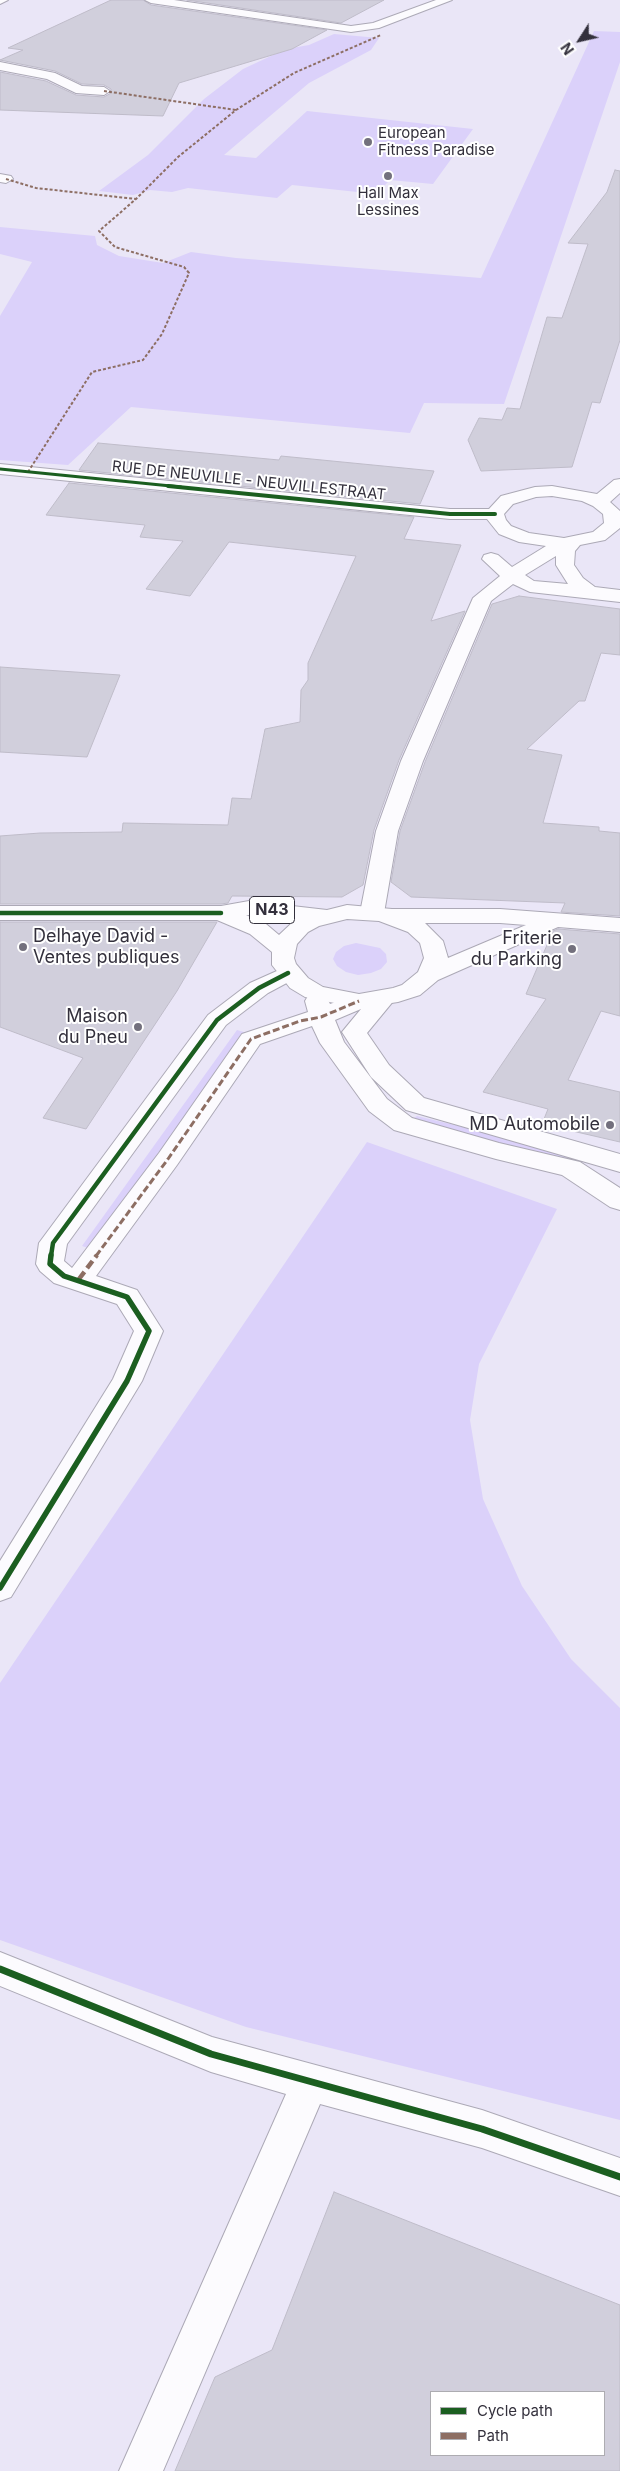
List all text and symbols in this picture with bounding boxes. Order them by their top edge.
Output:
north arrow [555,15,605,65]
text: N [557,40,577,58]
place label: European Fitness Paradise [378,124,495,159]
marker: European Fitness Paradise [362,136,374,148]
marker: Hall Max Lessines [382,170,394,182]
place label: Hall Max Lessines [357,184,419,219]
street label: RUE DE NEUVILLE - NEUVILLESTRAAT [111,458,387,504]
road number: N43 [250,896,294,924]
place label: Delhaye David - Ventes publiques [33,926,179,969]
place label: Friterie du Parking [471,928,562,971]
marker: Delhaye David - Ventes publiques [17,941,29,953]
marker: Friterie du Parking [566,943,578,955]
place label: Maison du Pneu [58,1006,128,1048]
marker: Maison du Pneu [132,1021,144,1033]
place label: MD Automobile [469,1114,600,1136]
marker: MD Automobile [604,1119,616,1131]
legend [430,2391,605,2456]
text: Cycle path [477,2401,553,2420]
text: Path [477,2426,509,2445]

